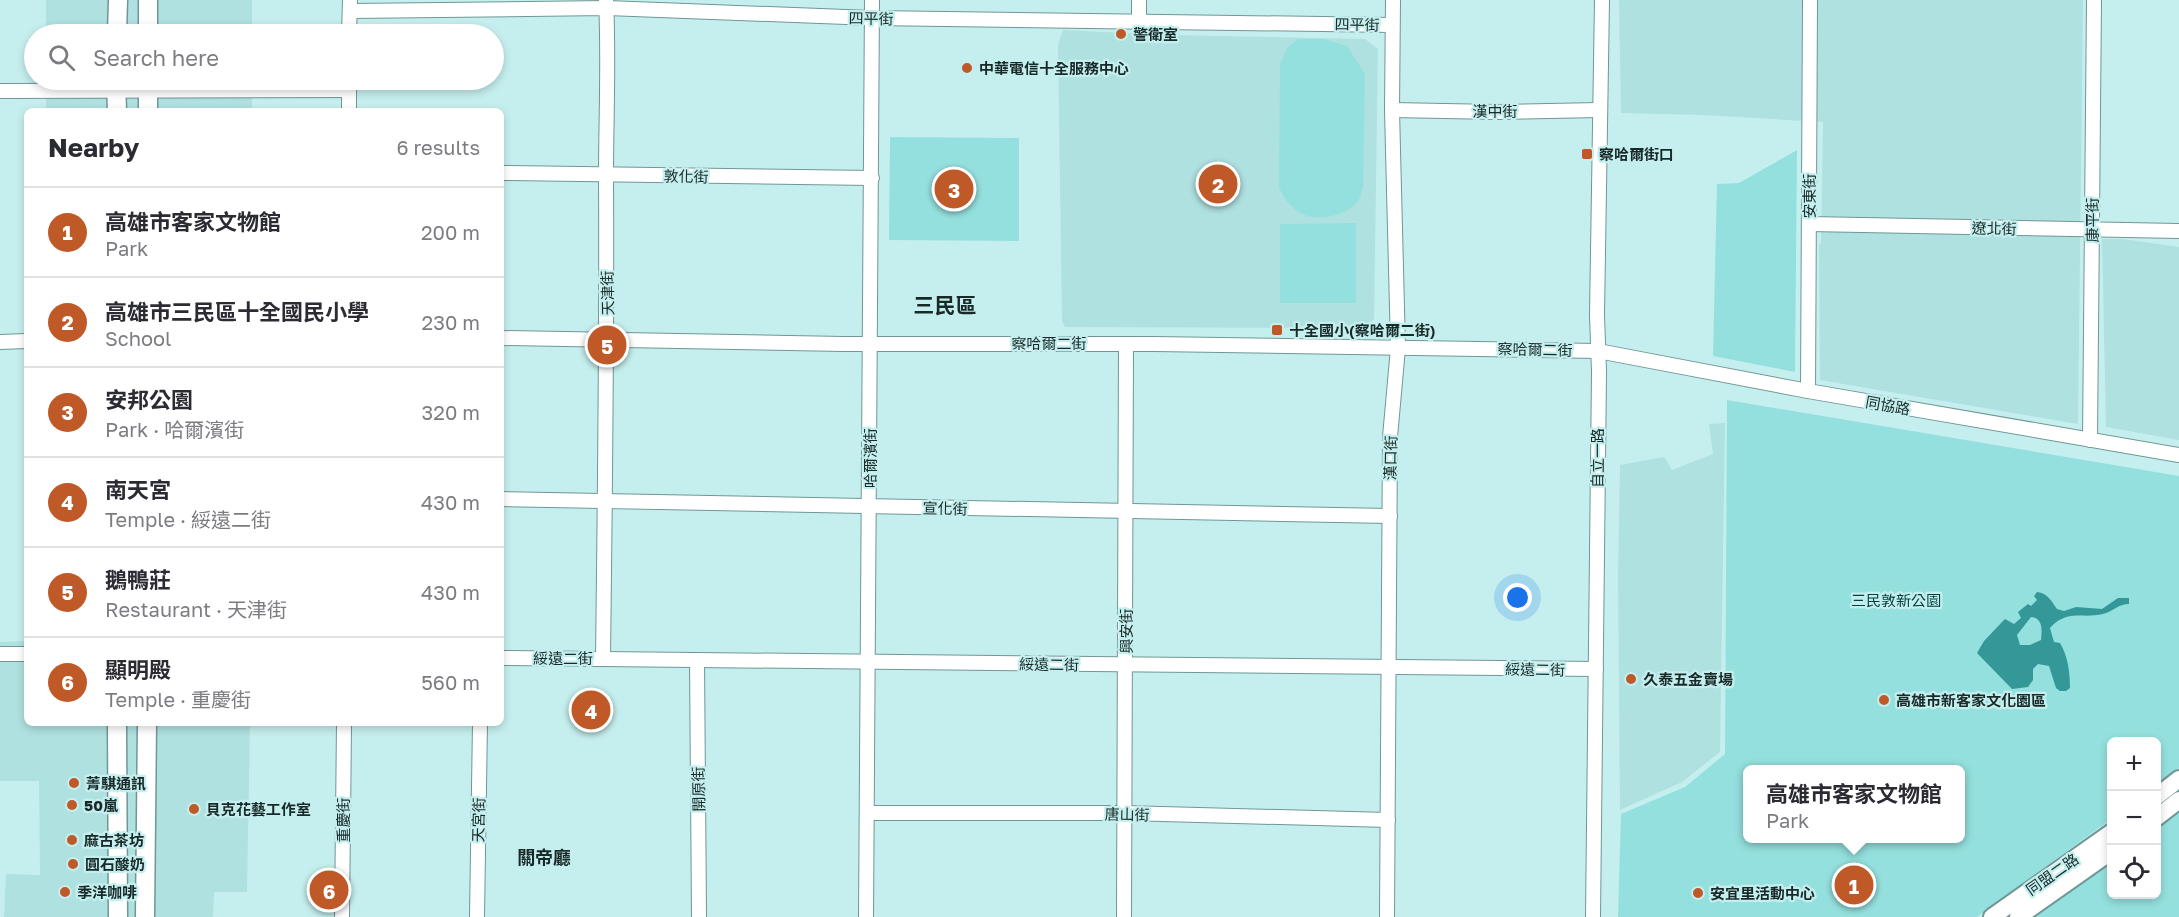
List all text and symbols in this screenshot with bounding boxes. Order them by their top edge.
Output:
street label: 四平街 [848,9,894,27]
street label: 四平街 [1334,15,1380,33]
search box [24,24,504,90]
place label: 警衛室 [1133,25,1178,43]
marker: 警衛室 [1114,27,1128,41]
icon: search [45,41,78,74]
text: Search here [93,44,219,71]
place label: 中華電信十全服務中心 [979,59,1129,77]
marker: 中華電信十全服務中心 [960,61,974,75]
street label: 漢中街 [1472,102,1518,120]
text: Nearby [48,132,139,163]
text: 6 results [396,135,480,159]
place label: 察哈爾街口 [1599,145,1674,163]
marker: 察哈爾街口 [1580,147,1594,161]
pin: 2 [1198,162,1238,207]
pin: 3 [934,166,974,212]
street label: 敦化街 [663,167,709,185]
street label: 安東街 [1800,173,1818,219]
street label: 康平街 [2083,197,2101,243]
text: 高雄市客家文物館 [105,208,281,235]
street label: 遼北街 [1971,219,2017,237]
text: 1 [62,220,73,244]
text: 200 m [421,220,480,244]
text: Park [105,236,148,260]
street label: 天津街 [598,270,616,316]
district label: 三民區 [914,292,977,318]
text: 高雄市三民區十全國民小學 [105,298,369,325]
text: 2 [61,310,74,334]
text: 230 m [422,310,480,334]
place label: 十全國小(察哈爾二街) [1289,321,1435,339]
pin: 5 [588,322,626,368]
marker: 十全國小(察哈爾二街) [1270,323,1284,337]
text: School [105,326,171,350]
street label: 察哈爾二街 [1011,334,1087,352]
street label: 察哈爾二街 [1497,339,1573,359]
text: 安邦公園 [105,386,193,413]
street label: 同協路 [1864,392,1912,418]
text: 3 [61,400,74,424]
text: 320 m [422,400,480,424]
text: Park · 哈爾濱街 [105,417,244,441]
street label: 哈爾濱街 [861,428,879,488]
street label: 自立一路 [1588,428,1606,488]
street label: 漢口街 [1381,435,1399,481]
text: 南天宮 [105,476,171,503]
text: 4 [61,490,74,514]
text: 430 m [421,490,480,514]
street label: 宣化街 [922,499,968,517]
text: Temple · 綏遠二街 [105,507,271,531]
text: 鵝鴨莊 [105,566,171,593]
text: 5 [61,580,74,604]
text: 430 m [421,580,480,604]
your location [1503,583,1532,612]
park label: 三民敦新公園 [1851,591,1941,609]
text: Restaurant · 天津街 [105,597,287,621]
street label: 興安街 [1117,608,1135,654]
street label: 綏遠二街 [533,649,593,667]
street label: 綏遠二街 [1019,654,1079,674]
text: 顯明殿 [105,656,171,683]
street label: 綏遠二街 [1505,659,1565,679]
text: 6 [61,670,74,694]
text: 560 m [421,670,480,694]
place label: 久泰五金賣場 [1643,670,1733,688]
marker: 久泰五金賣場 [1624,672,1638,686]
text: Temple · 重慶街 [105,687,251,711]
pin: 4 [572,688,610,732]
place label: 高雄市新客家文化園區 [1896,691,2046,709]
marker: 高雄市新客家文化園區 [1877,693,1891,707]
map controls [2107,737,2161,899]
button: + [2107,737,2161,791]
popup [1743,765,1965,843]
street label: 開原街 [689,766,707,812]
place label: 菁騏通訊 [86,774,146,792]
marker: 菁騏通訊 [67,776,81,790]
text: 高雄市客家文物館 [1766,780,1942,807]
button: − [2107,791,2161,845]
place label: 50嵐 [84,796,118,814]
street label: 重慶街 [334,797,352,843]
street label: 天宮街 [469,797,487,843]
marker: 50嵐 [65,798,79,812]
place label: 貝克花藝工作室 [206,800,311,818]
marker: 貝克花藝工作室 [187,802,201,816]
street label: 唐山街 [1104,805,1150,823]
text: Park [1766,808,1809,832]
place label: 麻古茶坊 [84,831,144,849]
marker: 麻古茶坊 [65,833,79,847]
button: locate [2107,845,2161,899]
district label: 關帝廳 [517,846,571,868]
street label: 同盟二路 [2022,849,2082,899]
place label: 圓石酸奶 [85,855,145,873]
marker: 圓石酸奶 [66,857,80,871]
pin: 1 [1834,862,1874,908]
pin: 6 [310,868,348,912]
place label: 季洋咖啡 [77,883,137,901]
place label: 安宜里活動中心 [1710,884,1815,902]
marker: 季洋咖啡 [58,885,72,899]
marker: 安宜里活動中心 [1691,886,1705,900]

